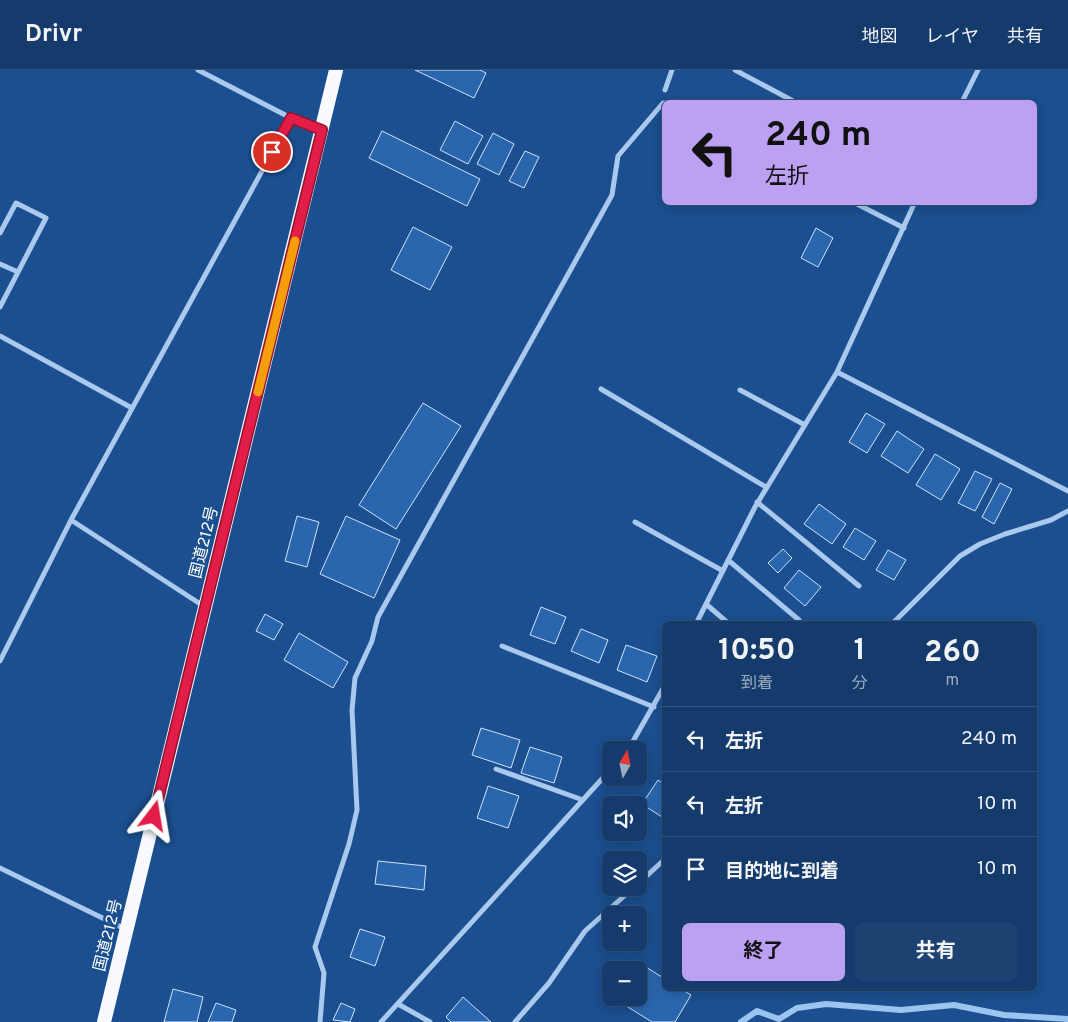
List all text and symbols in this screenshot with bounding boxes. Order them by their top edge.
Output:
text: Drivr [25,20,82,50]
text: 地図 [862,26,898,49]
text: レイヤ [926,26,979,49]
text: 共有 [1007,26,1043,49]
text: 240 m [765,114,871,158]
icon: left [682,120,747,185]
pin [251,131,293,173]
icon: arrive [258,138,286,166]
text: 左折 [765,164,809,191]
street label: 国道212号 [186,504,224,581]
text: 10:50 [718,633,795,670]
text: 1 [854,633,866,670]
text: 260 [924,635,981,672]
text: m [946,671,959,691]
text: 到着 [741,674,773,694]
text: 分 [852,674,868,694]
icon: left [682,725,710,753]
text: 240 m [961,727,1017,751]
text: 左折 [725,730,763,754]
north arrow [602,741,648,786]
map controls [602,741,647,1006]
position arrow [127,789,179,841]
icon: left [682,790,710,818]
text: 10 m [977,792,1017,816]
text: 左折 [725,795,763,819]
button: sound [602,796,647,841]
button: layers [602,851,647,896]
icon: arrive [682,855,710,883]
text: 10 m [977,857,1017,881]
text: 目的地に到着 [725,860,839,884]
street label: 国道212号 [90,897,128,974]
button: + [602,906,647,951]
button: 終了 [682,923,845,981]
button: 共有 [855,923,1017,981]
button: − [602,961,647,1006]

